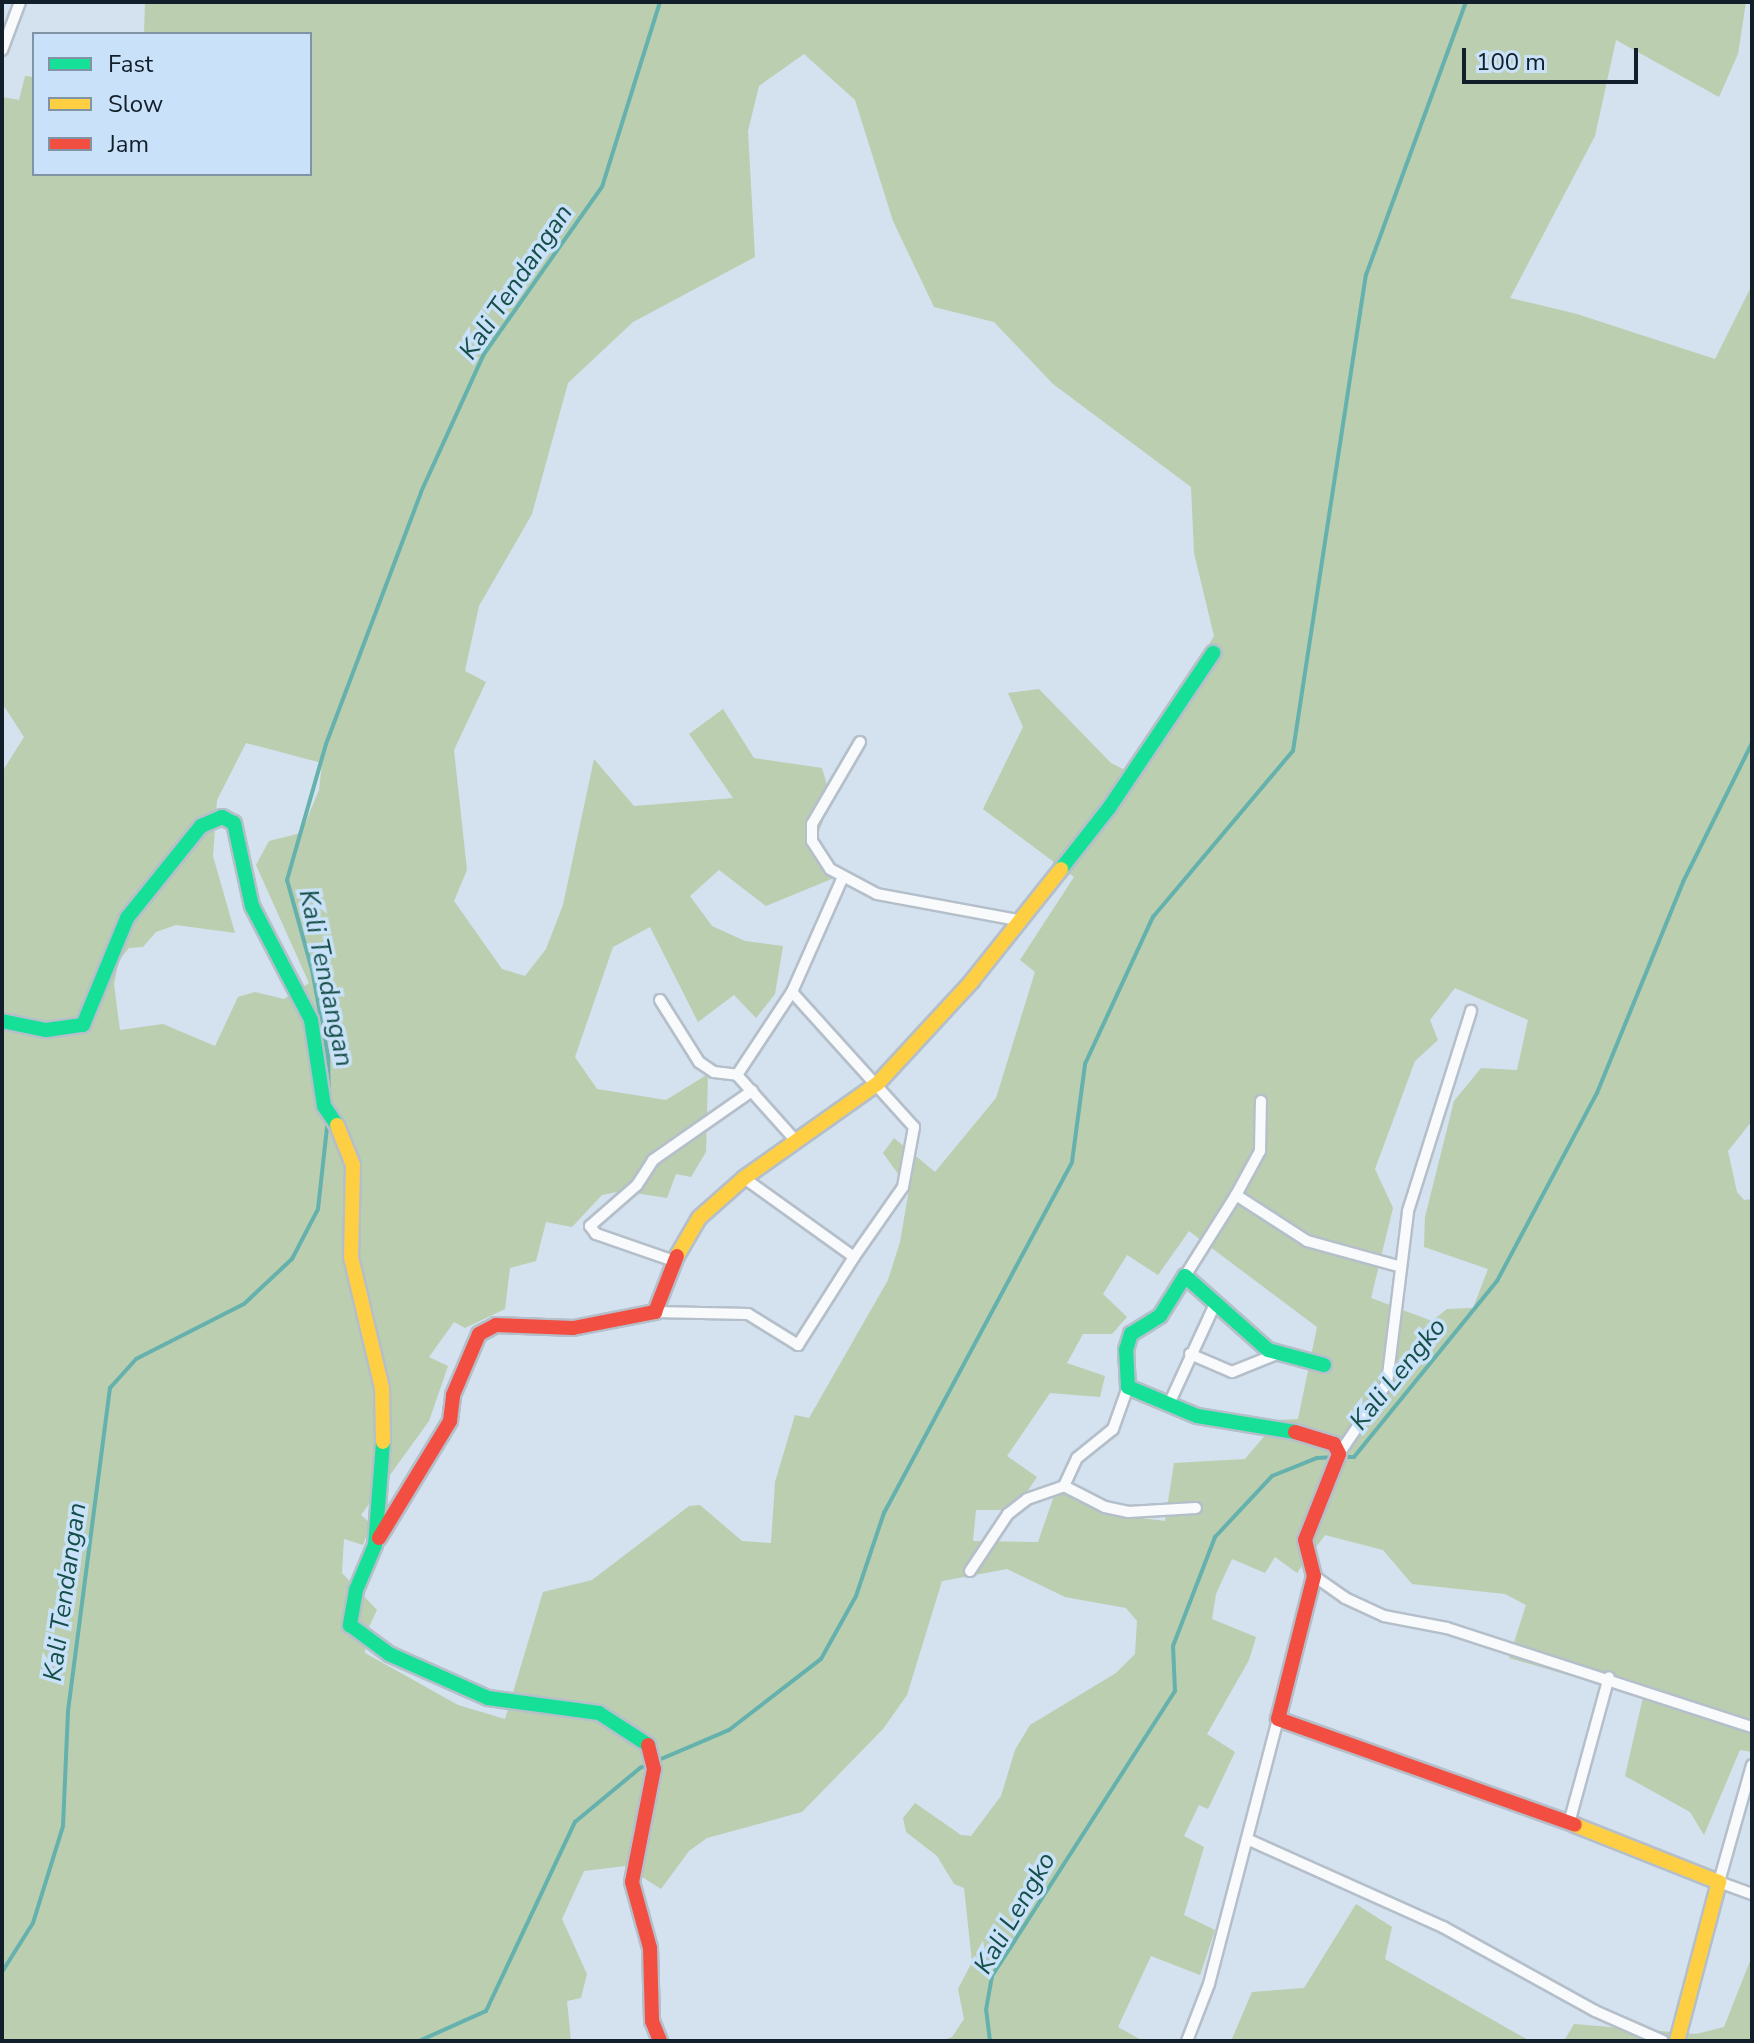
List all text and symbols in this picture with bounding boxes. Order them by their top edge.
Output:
legend [32,32,312,176]
scale bar [1466,32,1642,82]
text: 100 m [1476,46,1546,78]
text: Fast [108,48,153,80]
text: Slow [108,88,163,120]
text: Jam [108,128,149,160]
water label: Kali Tendangan [453,199,579,365]
water label: Kali Tendangan [292,887,360,1069]
water label: Kali Lengko [1343,1312,1453,1436]
water label: Kali Tendangan [37,1501,93,1683]
water label: Kali Lengko [968,1847,1062,1979]

